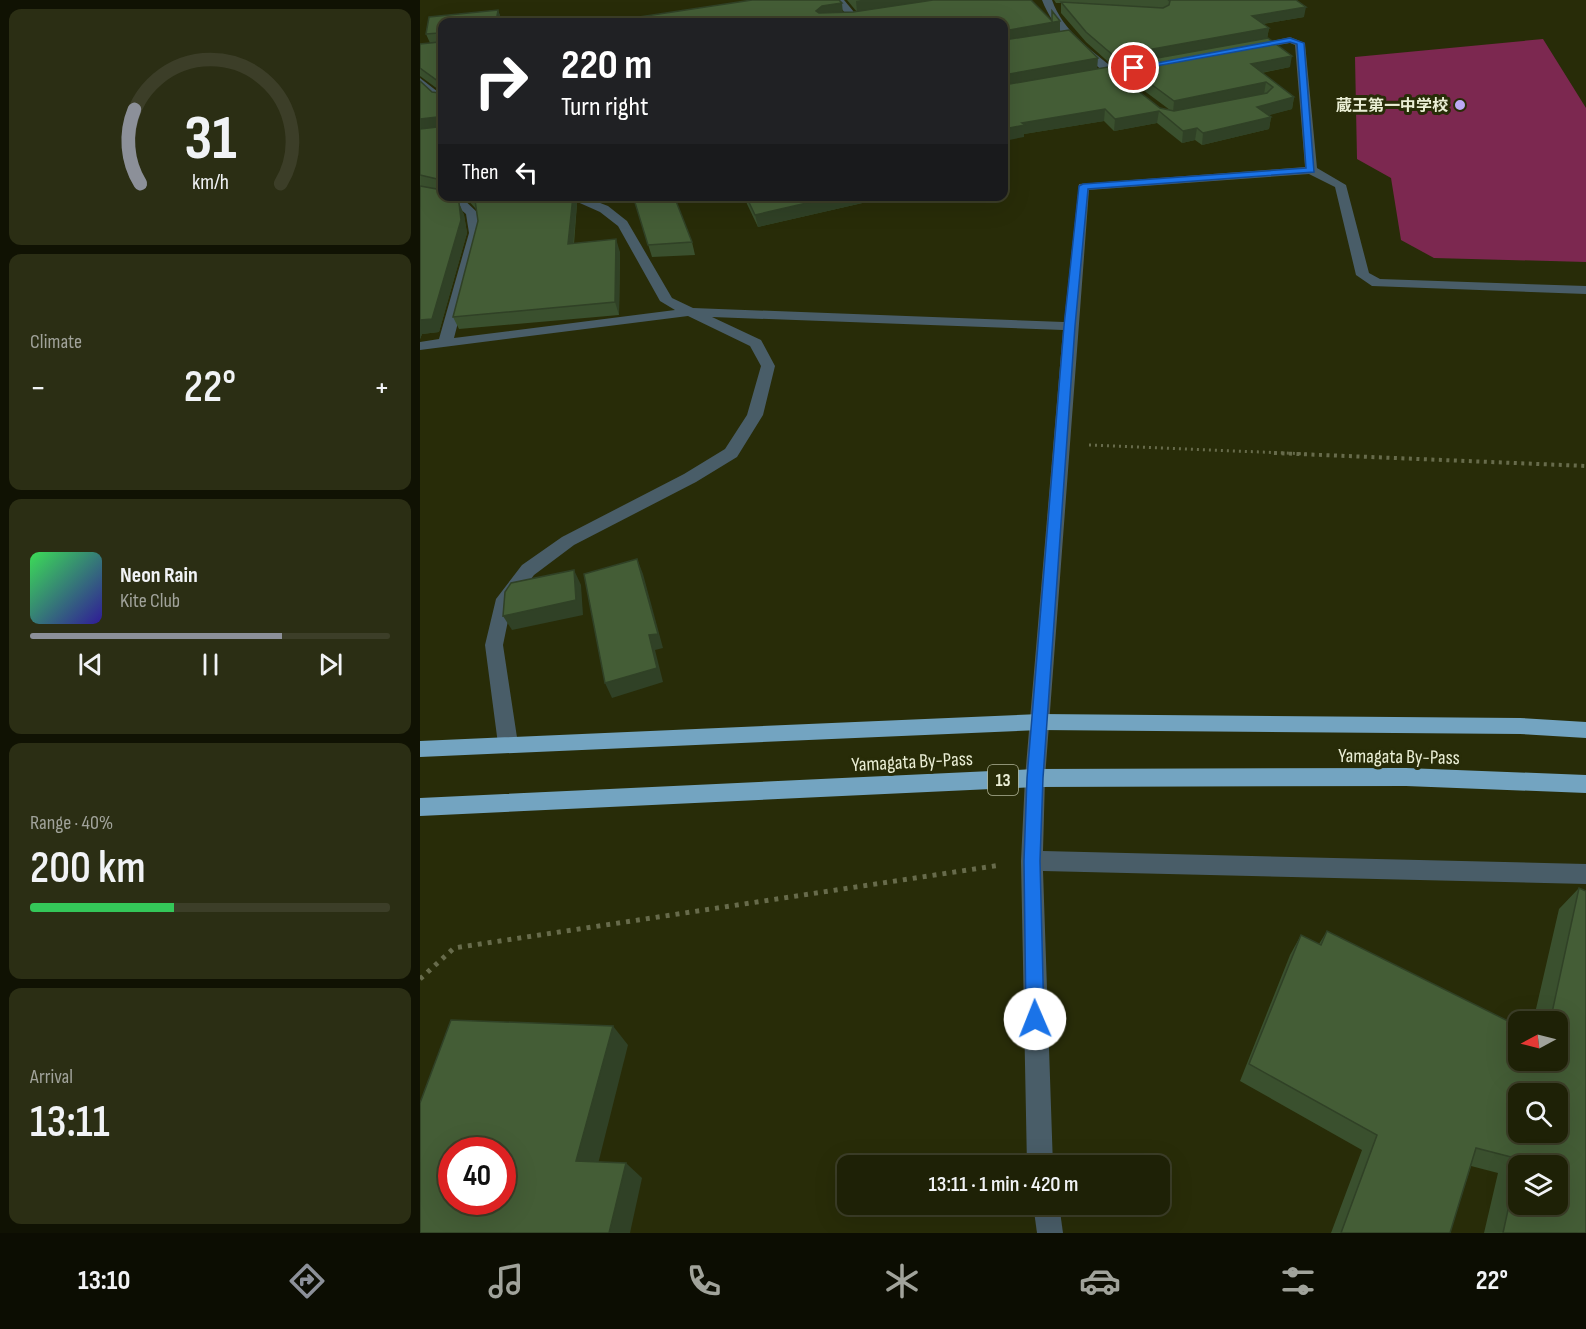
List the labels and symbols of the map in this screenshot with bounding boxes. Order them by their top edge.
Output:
pin [1108,42,1159,93]
place label: 蔵王第一中学校 [1336,97,1448,116]
marker: 蔵王第一中学校 [1453,98,1467,112]
street label: Yamagata By-Pass [1338,744,1460,770]
street label: Yamagata By-Pass [851,747,973,777]
road number: 13 [988,765,1018,795]
position arrow [1003,987,1067,1051]
north arrow [1508,1011,1568,1071]
speed limit sign: 40 [438,1137,516,1215]

